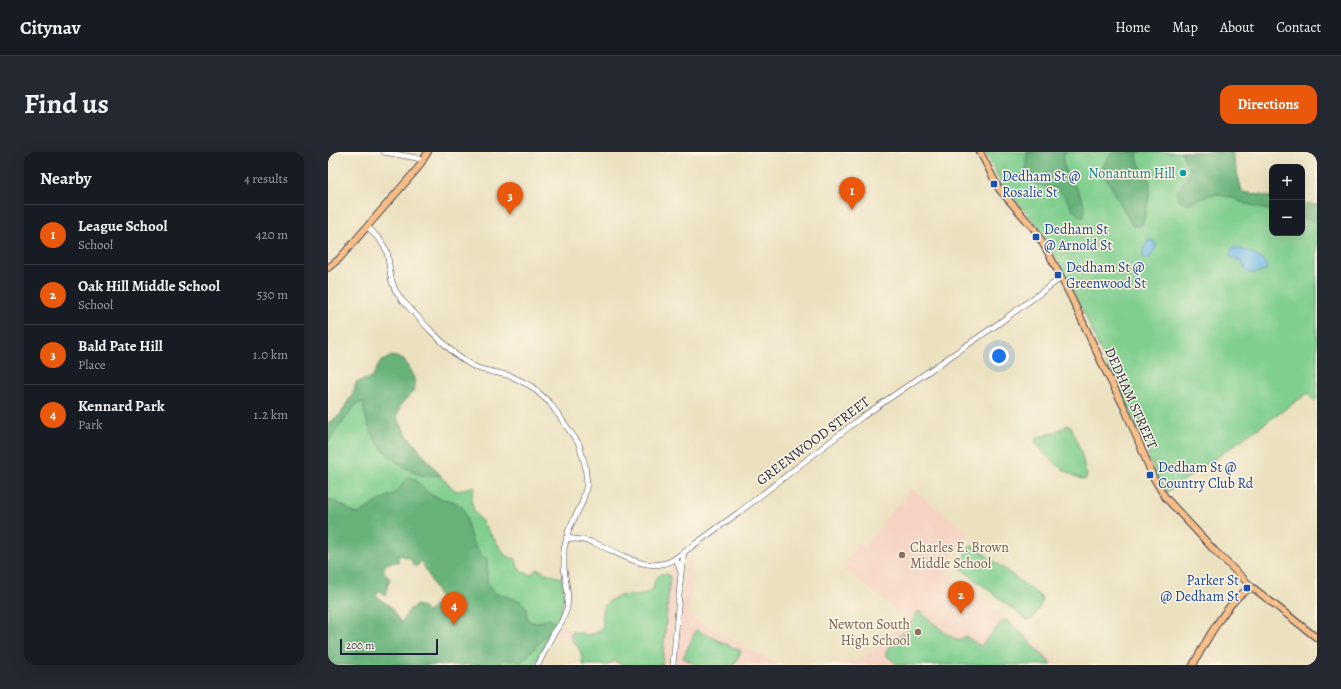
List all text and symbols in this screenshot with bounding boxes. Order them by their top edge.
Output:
text: Citynav [20,15,81,41]
text: Home [1115,18,1150,37]
text: Map [1172,18,1198,37]
text: About [1220,18,1254,37]
text: Contact [1276,18,1321,37]
text: Find us [24,85,109,123]
button: Directions [1220,85,1317,124]
place label: Nonantum Hill [1089,164,1176,183]
map controls [1269,164,1305,236]
button: + [1269,164,1305,200]
text: Nearby [40,167,91,190]
place label: Dedham St @ Rosalie St [1002,167,1081,202]
marker: Nonantum Hill [1178,168,1188,178]
text: 4 results [244,170,288,187]
pin: 1 [839,177,865,210]
marker: Dedham St @ Rosalie St [989,179,999,189]
pin: 3 [497,182,523,215]
button: − [1269,200,1305,236]
text: League School [78,216,167,236]
place label: Dedham St @ Arnold St [1044,220,1112,255]
text: 1 [51,226,55,243]
text: 420 m [256,226,288,243]
marker: Dedham St @ Arnold St [1031,232,1041,242]
text: School [78,236,113,253]
place label: Dedham St @ Greenwood St [1066,258,1147,293]
marker: Dedham St @ Greenwood St [1053,270,1063,280]
text: Oak Hill Middle School [78,276,220,296]
text: 2 [50,286,56,303]
text: 530 m [257,286,288,303]
text: School [78,296,113,313]
text: Bald Pate Hill [78,336,163,356]
street label: DEDHAM STREET [1100,344,1162,452]
text: 3 [50,346,56,363]
text: 1.0 km [253,346,288,363]
your location [989,346,1009,366]
text: Place [78,356,106,373]
street label: GREENWOOD STREET [753,392,874,490]
text: Kennard Park [78,396,164,416]
text: 4 [50,406,56,423]
text: 1.2 km [254,406,288,423]
text: Park [78,416,102,433]
place label: Dedham St @ Country Club Rd [1158,458,1254,493]
marker: Dedham St @ Country Club Rd [1145,470,1155,480]
place label: Charles E. Brown Middle School [910,538,1009,573]
marker: Charles E. Brown Middle School [897,550,907,560]
place label: Parker St @ Dedham St [1160,571,1239,606]
pin: 2 [948,581,974,614]
marker: Parker St @ Dedham St [1242,583,1252,593]
pin: 4 [441,592,467,625]
place label: Newton South High School [828,615,911,650]
marker: Newton South High School [913,627,923,637]
scale bar [340,637,438,656]
text: 200 m [346,638,374,653]

